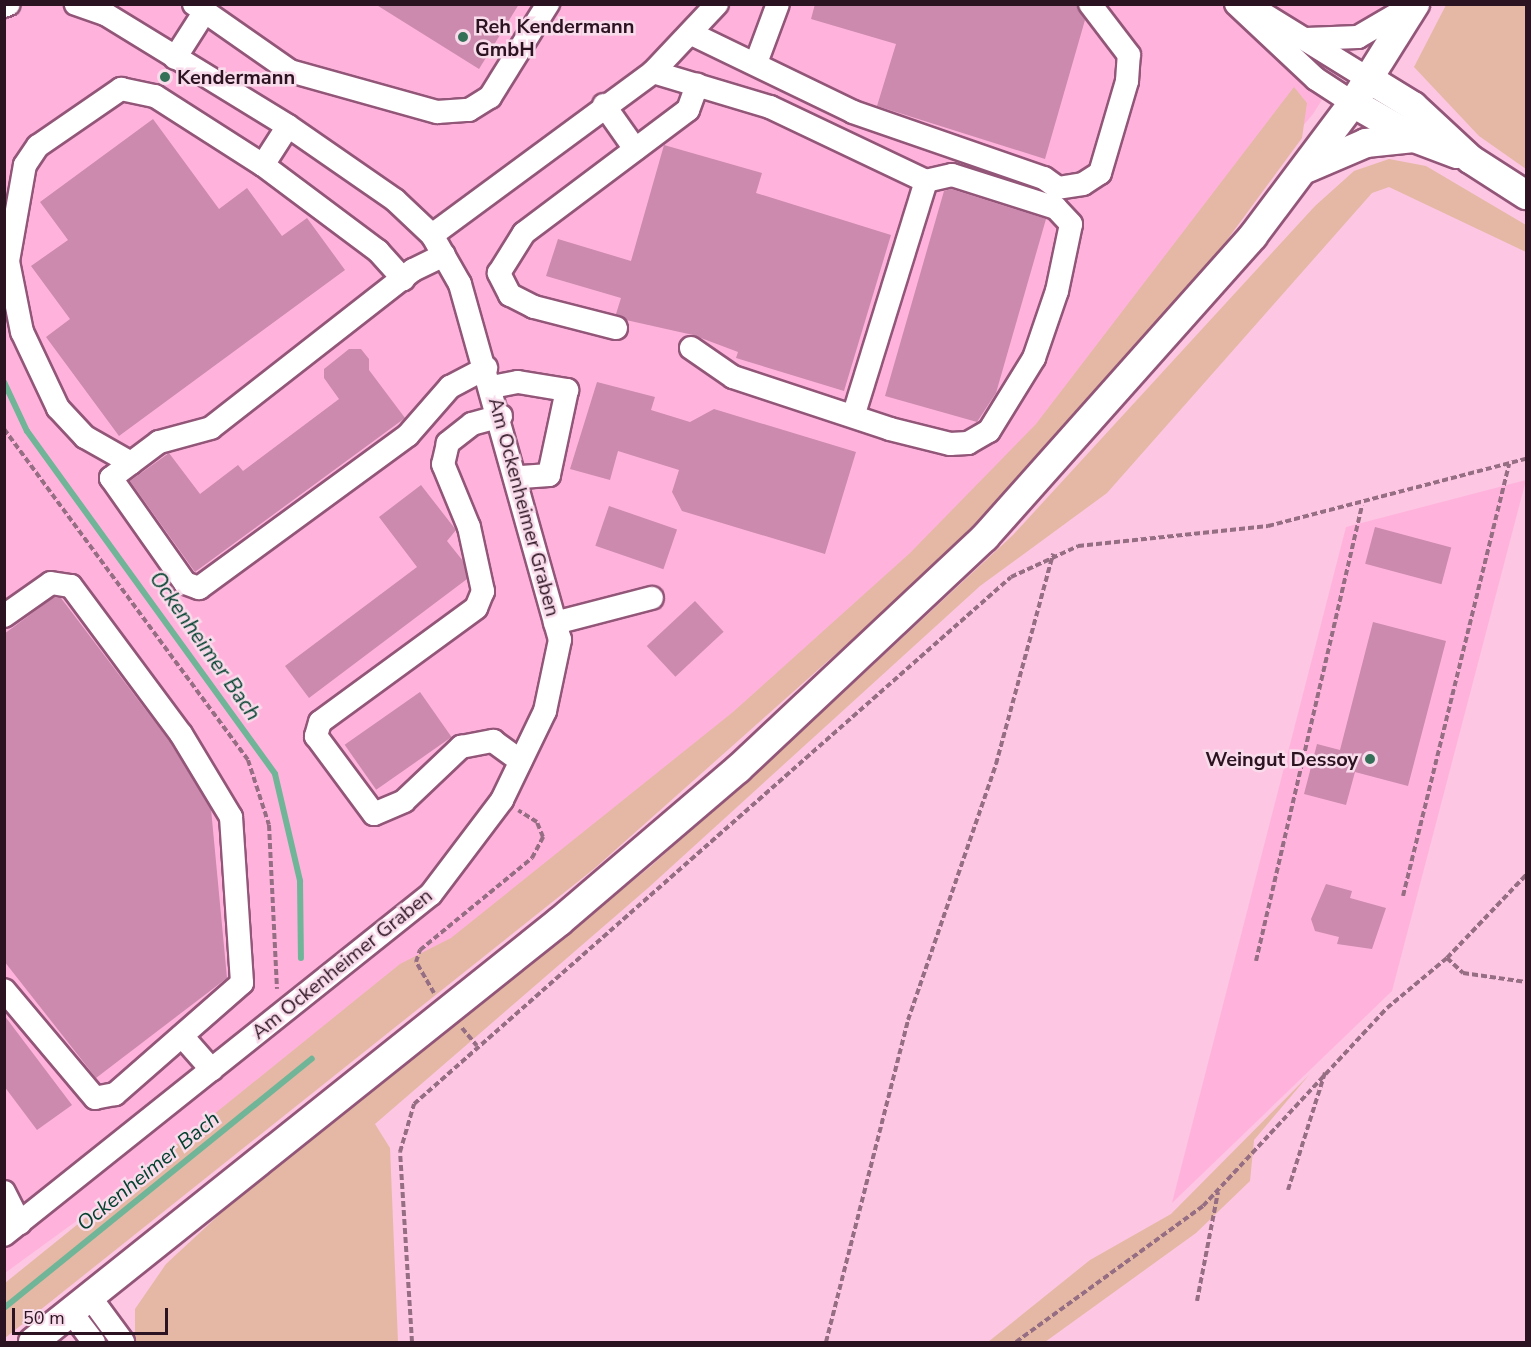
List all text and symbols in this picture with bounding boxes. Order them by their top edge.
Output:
place label: Reh Kendermann GmbH [475,14,635,61]
marker: Reh Kendermann GmbH [456,30,470,44]
place label: Kendermann [177,65,295,89]
marker: Kendermann [158,70,172,84]
street label: Am Ockenheimer Graben [483,395,565,619]
water label: Ockenheimer Bach [144,567,266,725]
place label: Weingut Dessoy [1205,747,1358,771]
marker: Weingut Dessoy [1363,752,1377,766]
street label: Am Ockenheimer Graben [247,884,437,1044]
water label: Ockenheimer Bach [72,1106,224,1236]
scale bar [15,1296,171,1334]
text: 50 m [23,1306,65,1330]

